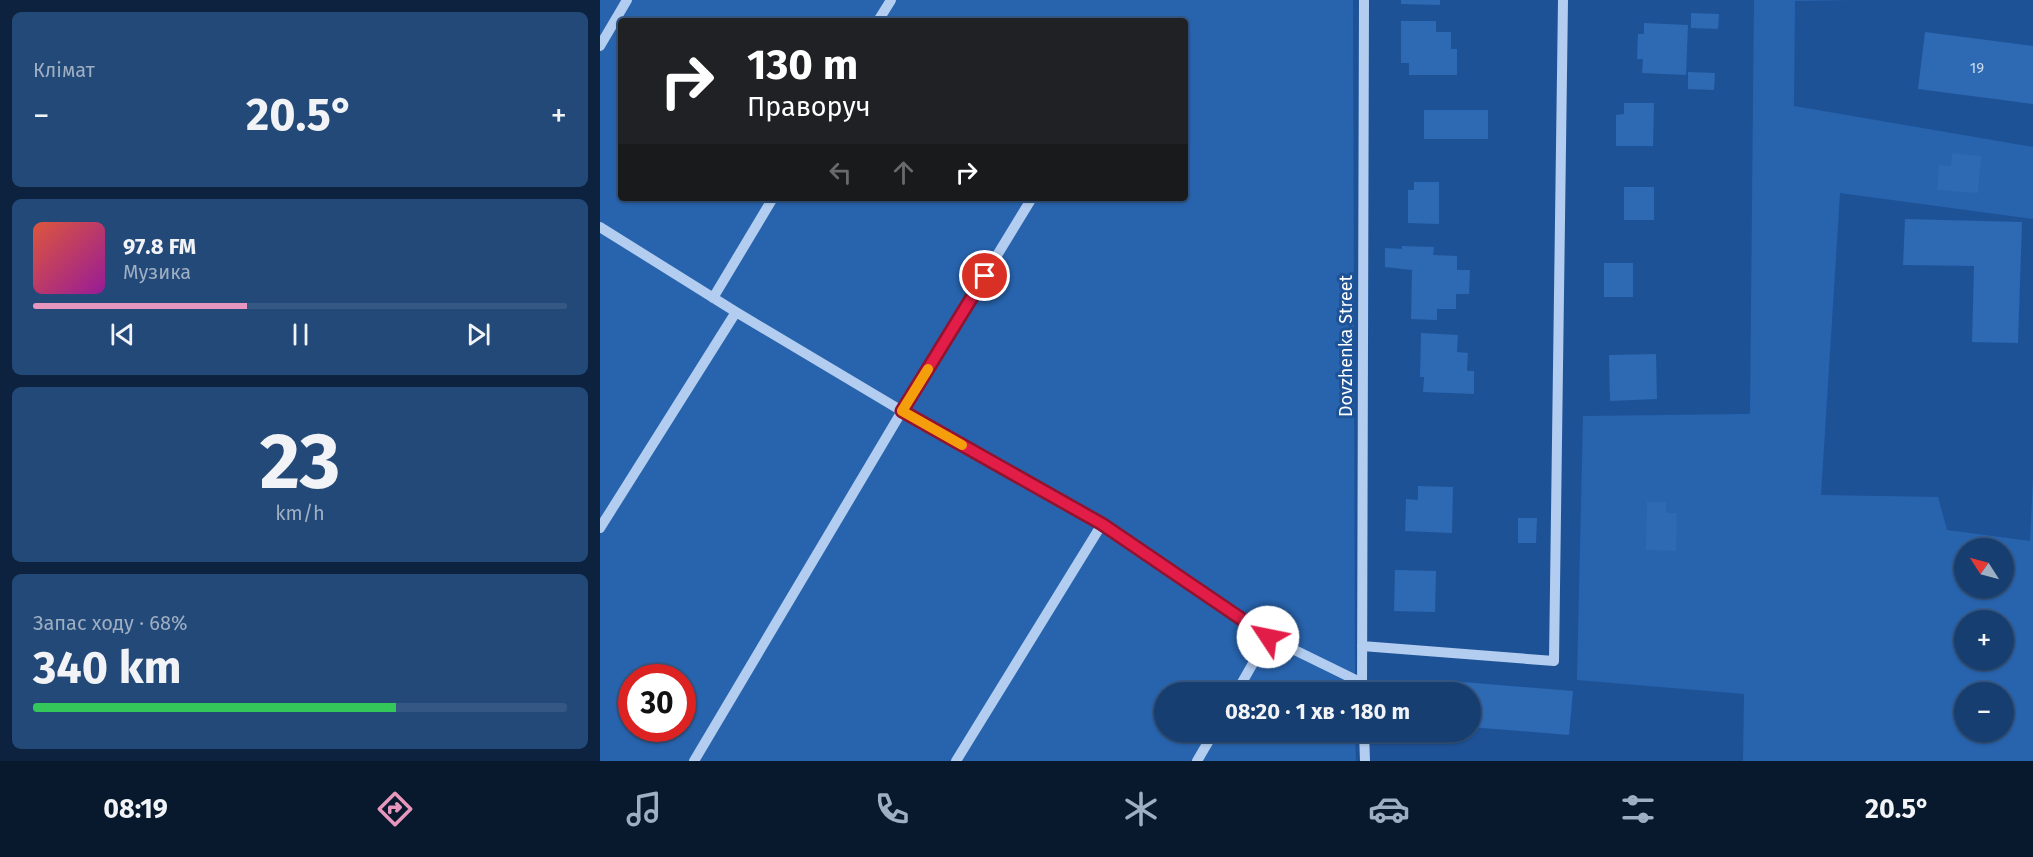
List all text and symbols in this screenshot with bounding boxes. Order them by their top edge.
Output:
text: 130 m [747,40,858,90]
icon: right [648,42,726,120]
text: Клімат [33,58,95,82]
house number: 19 [1970,59,1984,77]
text: 20.5° [246,88,354,142]
text: Праворуч [747,91,871,123]
text: − [33,96,50,136]
text: + [551,96,567,136]
icon: left [824,156,857,189]
icon: ahead [887,156,920,189]
icon: right [950,156,983,189]
text: 97.8 FM [123,233,196,260]
pin [959,250,1010,301]
icon: arrive [968,259,1001,292]
text: Музика [123,260,191,284]
street label: Dovzhenka Street [1335,275,1357,417]
icon: previous [106,318,139,351]
icon: pause [284,318,317,351]
icon: next [462,318,495,351]
text: 23 [260,415,340,509]
text: km/h [275,501,325,525]
north arrow [1954,538,2014,598]
map controls [1954,538,2014,742]
position arrow [1236,605,1300,669]
button: + [1954,610,2014,670]
text: Запас ходу · 68% [33,611,187,635]
text: 340 km [33,641,182,695]
speed limit sign: 30 [618,664,696,742]
button: − [1954,682,2014,742]
text: 08:20 · 1 хв · 180 m [1225,698,1410,725]
icon: directions [374,788,416,830]
icon: music [623,788,665,830]
icon: phone [871,788,913,830]
icon: climate [1120,788,1162,830]
icon: car [1368,788,1410,830]
icon: filters [1617,788,1659,830]
text: 08:19 [103,793,168,825]
text: 20.5° [1865,793,1930,825]

